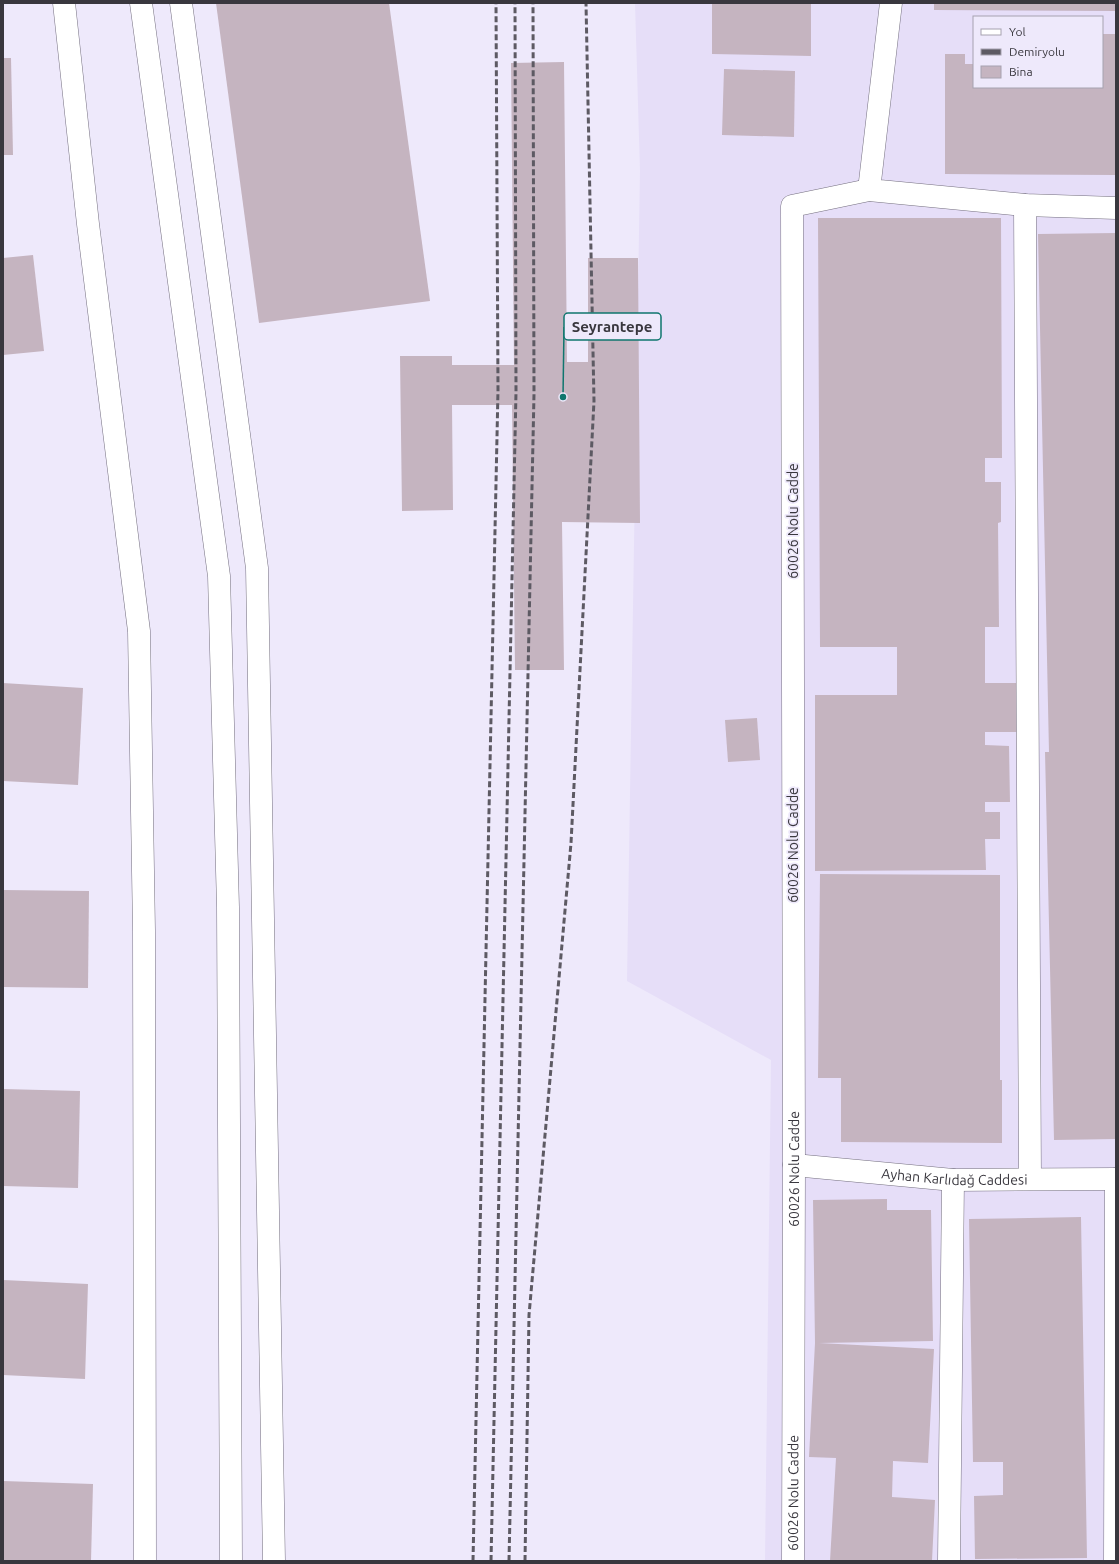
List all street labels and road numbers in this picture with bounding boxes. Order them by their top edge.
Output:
street label: 60026 Nolu Cadde [785,463,801,579]
street label: 60026 Nolu Cadde [785,787,801,903]
street label: 60026 Nolu Cadde [786,1111,802,1227]
street label: Ayhan Karlıdağ Caddesi [881,1165,1028,1188]
street label: 60026 Nolu Cadde [785,1435,801,1551]

